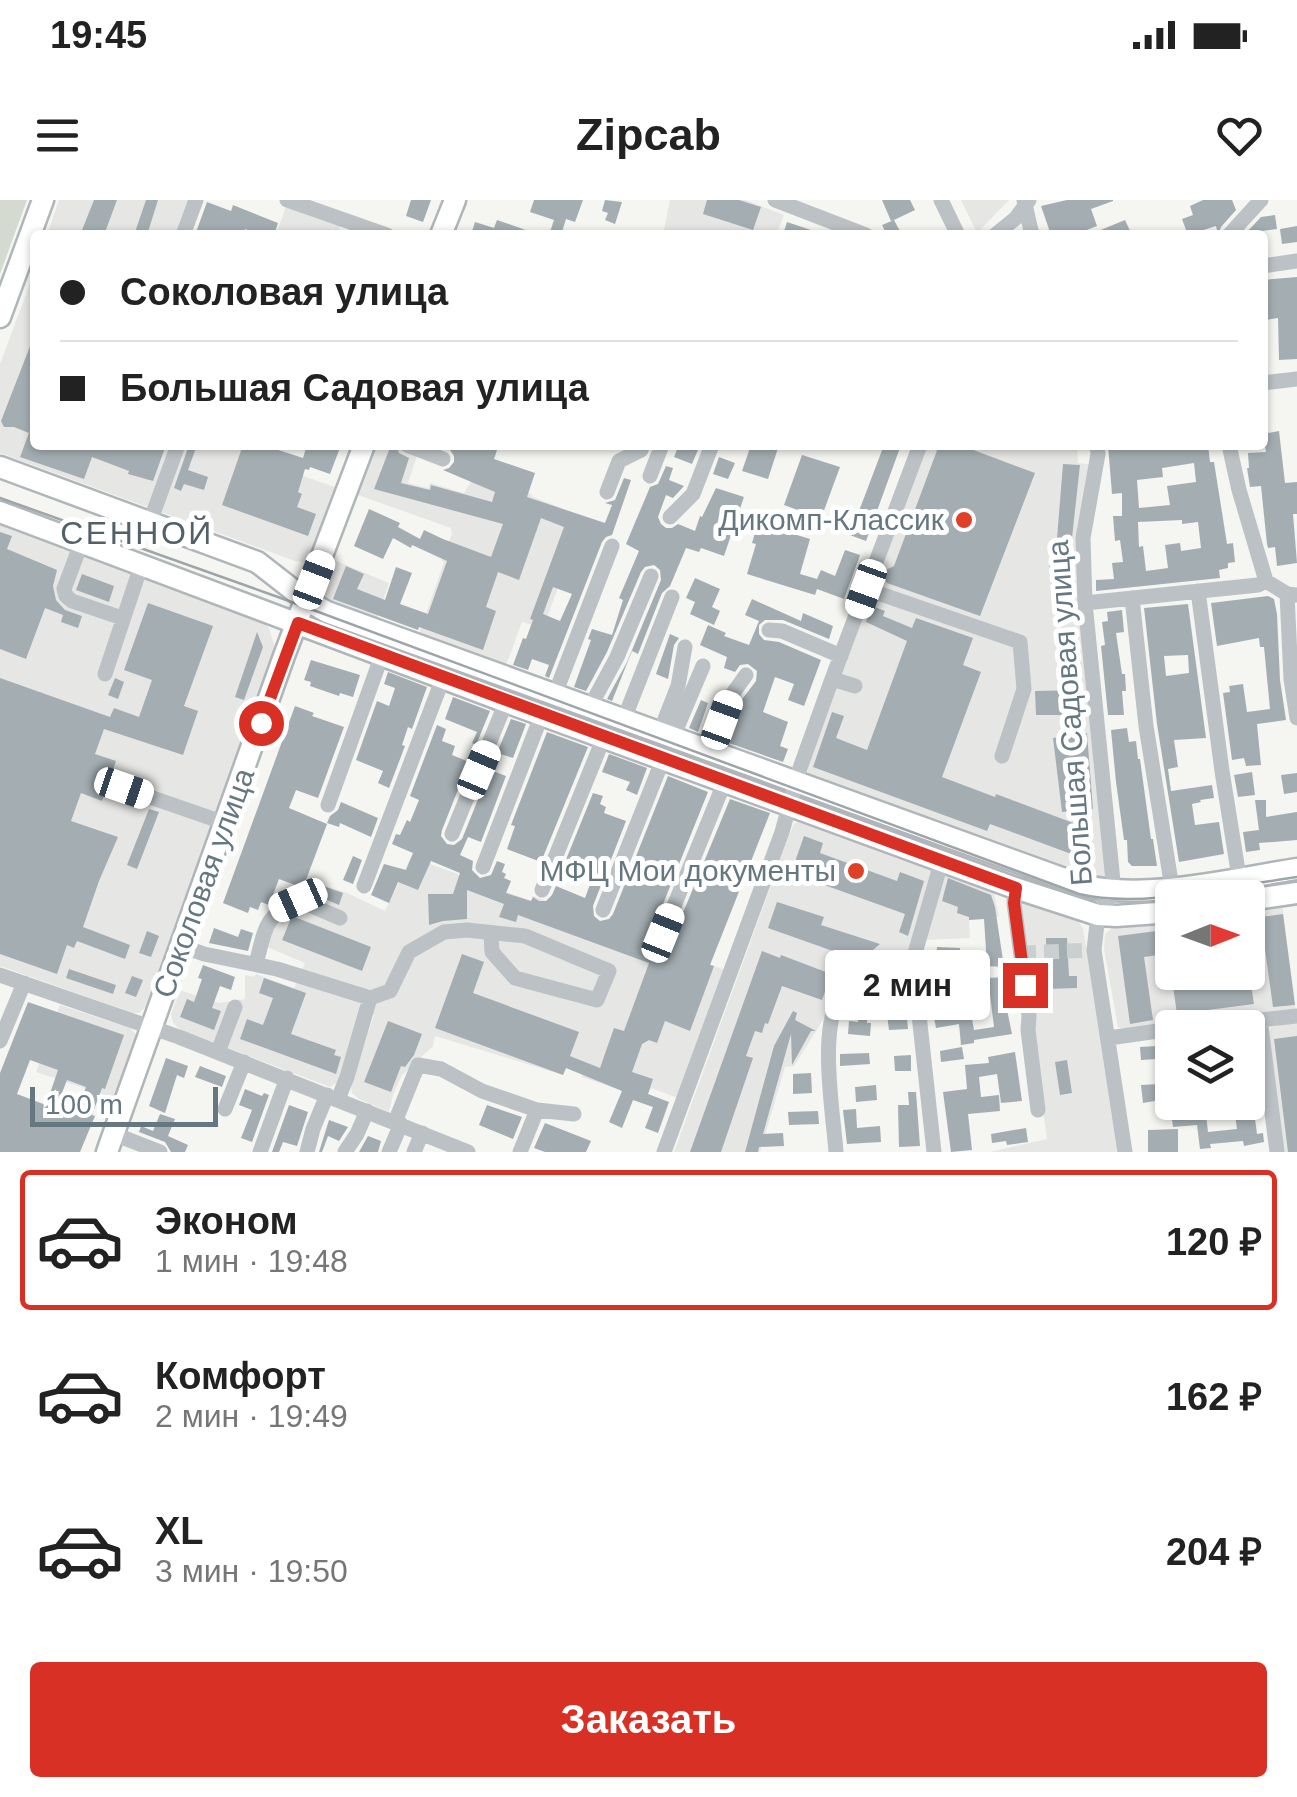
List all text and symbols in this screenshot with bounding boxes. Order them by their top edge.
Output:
text: 19:45 [50,14,147,56]
icon: menu [30,108,85,163]
icon: heart [1212,108,1267,163]
text: Zipcab [576,109,721,160]
text: Соколовая улица [120,271,448,313]
text: Большая Садовая улица [120,367,589,409]
place label: Дикомп-Классик [718,503,945,536]
marker: Дикомп-Классик [953,509,975,531]
district label: СЕННОЙ [60,515,214,551]
street label: Большая Садовая улица [1041,539,1098,887]
car [289,547,339,613]
car [842,556,890,622]
car [698,687,746,753]
route start [239,701,284,746]
car [453,737,505,803]
street label: Соколовая улица [147,763,260,1002]
car [91,764,157,812]
place label: МФЦ Мои документы [539,854,836,887]
marker: МФЦ Мои документы [845,860,867,882]
car [264,874,332,926]
north arrow [1155,880,1265,990]
map controls [1155,880,1265,1120]
car [638,900,688,966]
callout: 2 мин [825,950,990,1020]
route end [1003,963,1048,1008]
text: 2 мин [863,967,952,1003]
button: layers [1155,1010,1265,1120]
scale bar [30,1082,218,1126]
text: 100 m [45,1089,123,1120]
icon: car [35,1195,125,1285]
text: Эконом [155,1200,298,1242]
text: 120 ₽ [1166,1221,1262,1263]
text: 1 мин · 19:48 [155,1243,348,1279]
icon: car [35,1350,125,1440]
text: Комфорт [155,1355,326,1397]
text: 162 ₽ [1166,1376,1262,1418]
text: 2 мин · 19:49 [155,1398,348,1434]
icon: car [35,1505,125,1595]
text: XL [155,1510,204,1552]
text: 204 ₽ [1166,1531,1262,1573]
text: 3 мин · 19:50 [155,1553,348,1589]
button: Заказать [30,1662,1267,1777]

